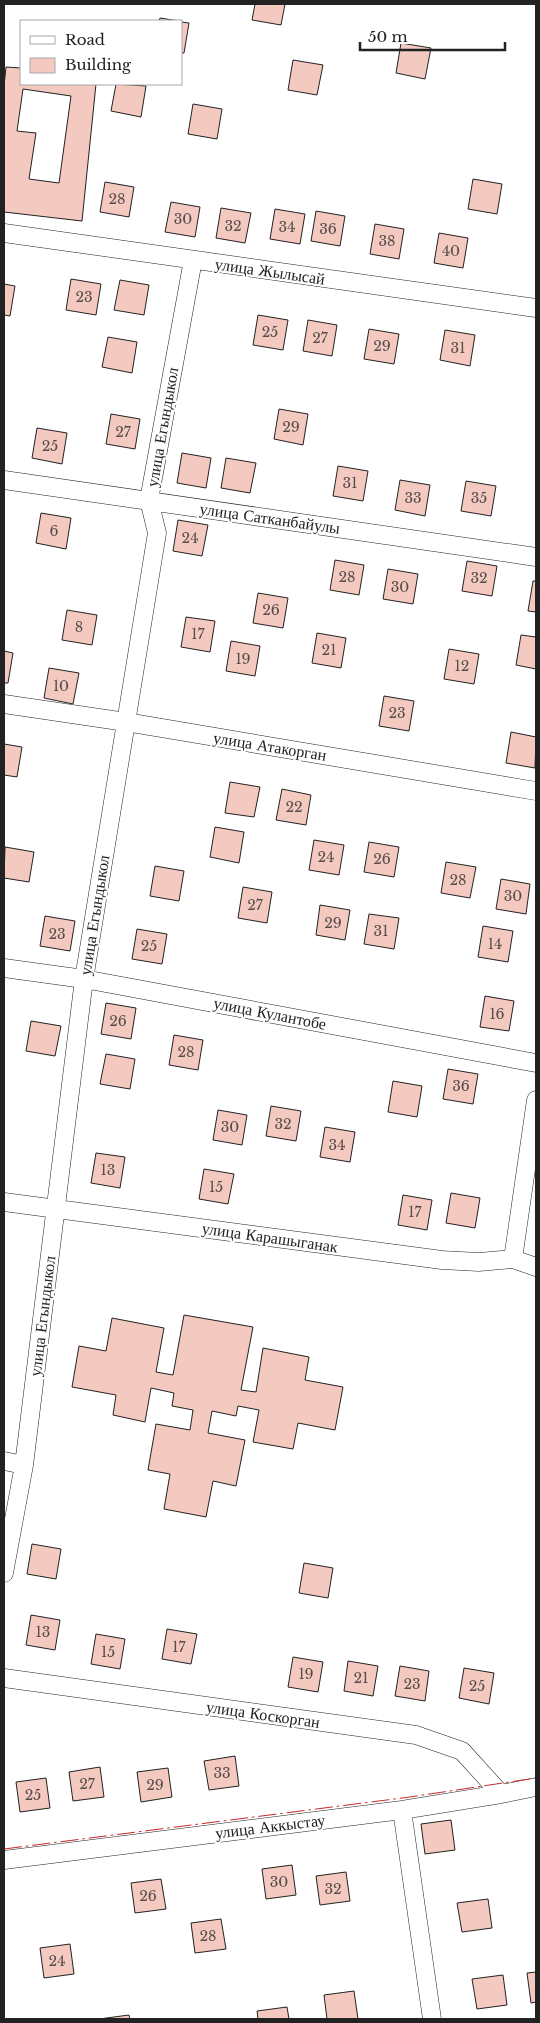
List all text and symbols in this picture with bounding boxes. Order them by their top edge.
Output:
legend [20,20,182,85]
scale bar [360,20,505,52]
text: 50 m [368,27,408,46]
text: Road [65,30,105,49]
text: Building [65,55,132,74]
house number: 28 [108,190,126,208]
house number: 30 [174,210,192,228]
house number: 32 [224,217,242,235]
house number: 34 [279,218,295,236]
house number: 36 [319,220,337,238]
house number: 38 [378,232,396,250]
house number: 40 [442,242,460,260]
street label: улица Жылысай [214,253,327,289]
house number: 23 [75,288,93,306]
house number: 25 [262,323,278,341]
house number: 27 [312,329,329,347]
house number: 29 [373,337,391,355]
house number: 31 [451,339,465,357]
street label: улица Егындыкол [142,365,182,489]
house number: 29 [282,418,300,436]
house number: 27 [115,423,132,441]
house number: 25 [42,437,58,455]
house number: 31 [343,474,357,492]
house number: 33 [404,489,422,507]
house number: 35 [471,489,487,507]
street label: улица Сатканбайулы [199,498,342,538]
house number: 6 [49,522,59,540]
house number: 24 [182,529,198,547]
house number: 28 [338,568,356,586]
house number: 32 [470,569,488,587]
house number: 30 [391,578,409,596]
house number: 26 [262,601,280,619]
house number: 8 [75,618,83,636]
house number: 17 [191,625,206,643]
house number: 21 [322,641,336,659]
house number: 19 [235,650,251,668]
house number: 12 [455,657,469,675]
house number: 10 [53,677,69,695]
house number: 23 [388,704,406,722]
street label: улица Атакорган [212,727,328,765]
house number: 22 [285,798,303,816]
house number: 24 [318,848,334,866]
house number: 26 [373,850,391,868]
street label: улица Егындыкол [75,853,113,977]
house number: 28 [449,871,467,889]
house number: 30 [504,887,522,905]
house number: 27 [247,896,264,914]
house number: 29 [324,914,342,932]
house number: 31 [374,922,388,940]
house number: 23 [48,925,66,943]
house number: 14 [488,935,502,953]
house number: 25 [141,937,157,955]
street label: улица Кулантобе [212,992,328,1034]
house number: 16 [489,1005,505,1023]
house number: 26 [109,1012,127,1030]
house number: 28 [177,1043,195,1061]
house number: 36 [452,1077,470,1095]
house number: 32 [274,1115,292,1133]
house number: 30 [221,1118,239,1136]
house number: 34 [329,1136,345,1154]
house number: 13 [101,1161,115,1179]
house number: 15 [209,1178,223,1196]
house number: 17 [408,1203,423,1221]
street label: улица Карашыганак [201,1218,339,1256]
street label: улица Егындыкол [25,1255,59,1377]
house number: 13 [36,1623,50,1641]
house number: 17 [172,1638,187,1656]
house number: 15 [101,1643,115,1661]
house number: 19 [298,1665,314,1683]
house number: 21 [354,1669,368,1687]
house number: 23 [403,1675,421,1693]
house number: 25 [469,1677,485,1695]
street label: улица Коскорган [205,1696,322,1732]
house number: 33 [213,1764,231,1782]
house number: 27 [79,1775,96,1793]
house number: 29 [146,1776,164,1794]
house number: 25 [25,1786,41,1804]
street label: улица Аккыстау [214,1809,326,1843]
house number: 30 [270,1873,288,1891]
house number: 32 [324,1880,342,1898]
house number: 26 [139,1887,157,1905]
house number: 28 [199,1927,217,1945]
house number: 24 [49,1952,65,1970]

